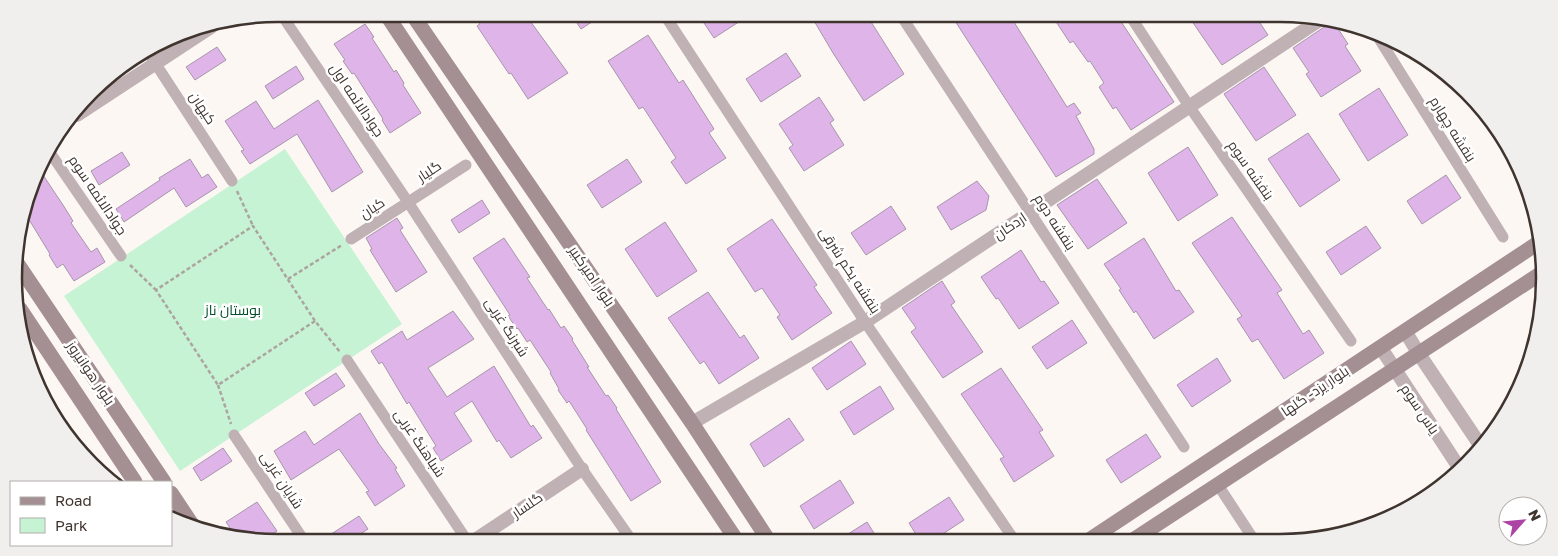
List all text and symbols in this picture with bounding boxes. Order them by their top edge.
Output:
street label: جوادالائمه اول [326,60,388,140]
street label: کیهان [187,88,220,127]
street label: بنفشه چهارم [1425,93,1480,166]
street label: بنفشه سوم [1223,137,1278,204]
street label: جوادالائمه سوم [64,152,131,239]
street label: گلیار [412,156,444,185]
street label: بنفشه دوم [1029,190,1080,254]
street label: کیان [356,193,387,222]
street label: اردکان [990,208,1030,243]
street label: بنفشه یکم شرقی [814,223,885,317]
street label: بلوار امیرکبیر [565,241,619,309]
street label: شبرنگ غربی [482,294,533,360]
park label: بوستان ناز [204,301,261,318]
street label: بلوار هوانیروز [63,337,119,408]
street label: بلوار یزد- گلها [1278,362,1352,419]
street label: یاس سوم [1396,380,1443,438]
street label: شباهنگ غربی [391,405,449,480]
street label: شایان غربی [258,448,307,512]
legend [10,481,172,546]
street label: گلسار [507,488,545,522]
text: Road [55,491,92,509]
north arrow [1498,496,1548,546]
text: N [1525,506,1545,523]
text: Park [55,516,88,534]

